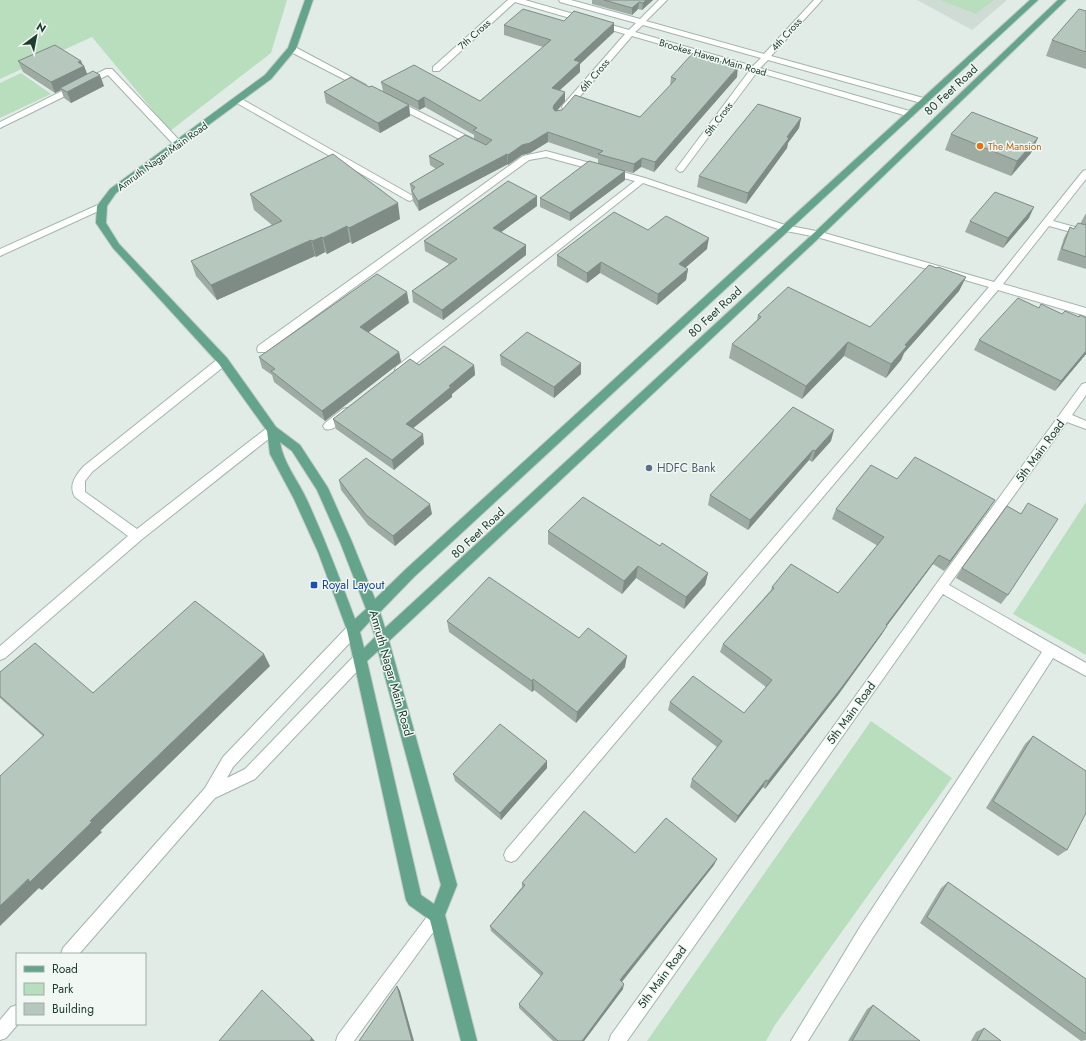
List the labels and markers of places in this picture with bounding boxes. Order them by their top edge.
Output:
place label: The Mansion [988,139,1042,154]
marker: The Mansion [975,141,985,151]
place label: HDFC Bank [657,459,716,477]
marker: HDFC Bank [644,463,654,473]
place label: Royal Layout [322,576,385,594]
marker: Royal Layout [309,580,319,590]

